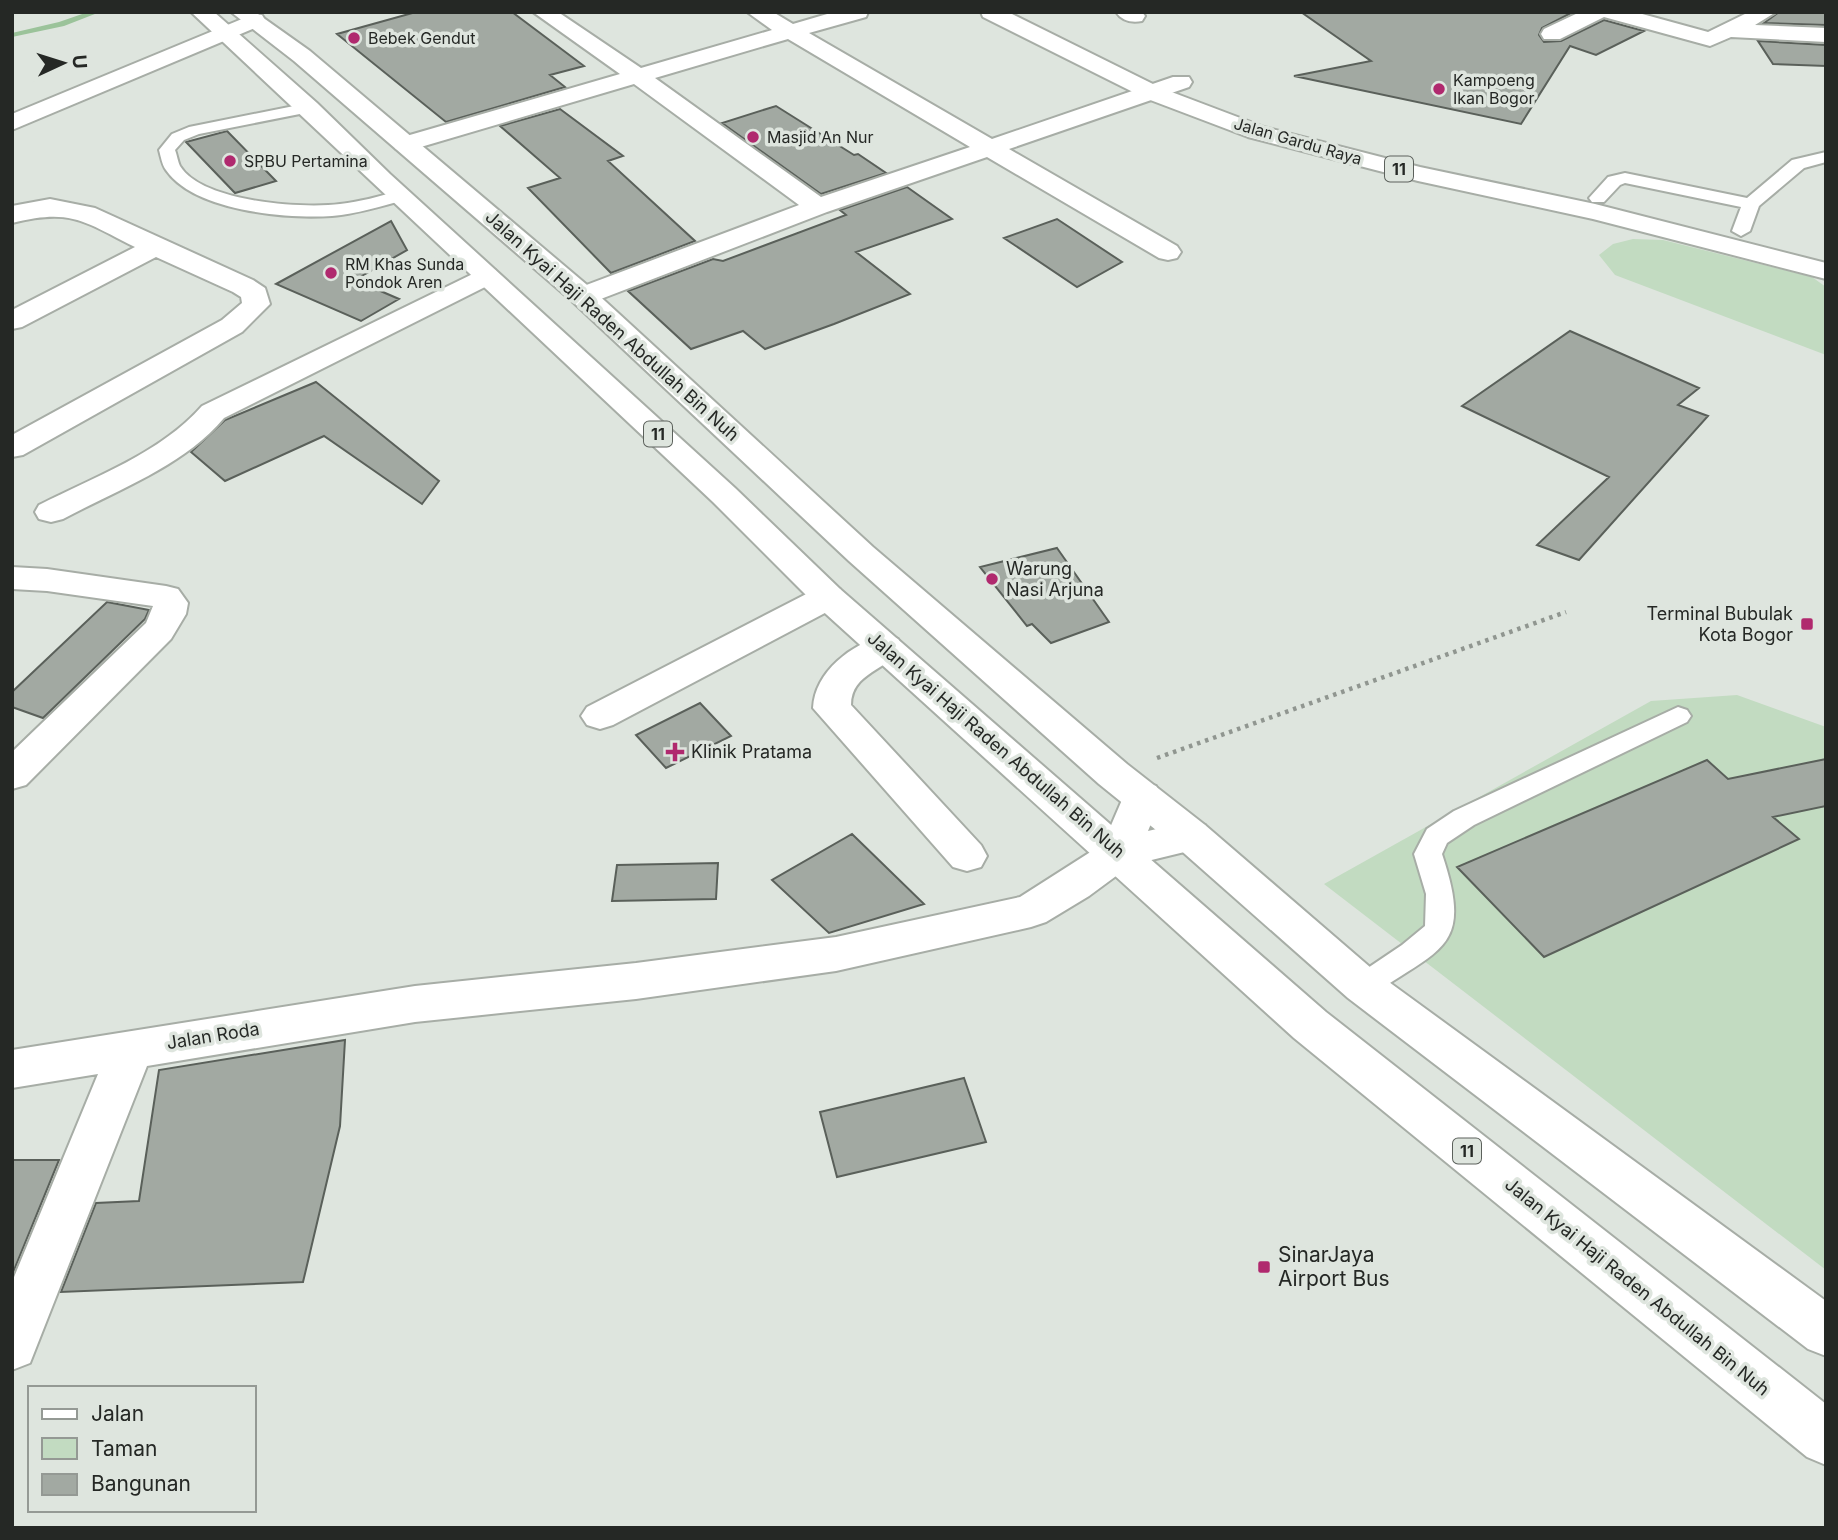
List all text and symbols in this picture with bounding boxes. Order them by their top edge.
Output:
north arrow [28,28,98,98]
place label: Bebek Gendut [368,28,475,48]
marker: Bebek Gendut [346,30,362,46]
text: U [68,54,91,70]
place label: Kampoeng Ikan Bogor [1453,70,1535,108]
marker: Kampoeng Ikan Bogor [1431,81,1447,97]
street label: Jalan Gardu Raya [1232,113,1364,169]
place label: Masjid An Nur [767,127,873,147]
marker: Masjid An Nur [745,129,761,145]
place label: SPBU Pertamina [244,151,368,171]
marker: SPBU Pertamina [222,153,238,169]
road number: 11 [1385,156,1413,182]
street label: Jalan Kyai Haji Raden Abdullah Bin Nuh [481,206,743,445]
place label: RM Khas Sunda Pondok Aren [345,254,464,292]
marker: RM Khas Sunda Pondok Aren [323,265,339,281]
road number: 11 [644,422,672,446]
place label: Warung Nasi Arjuna [1006,558,1104,600]
marker: Warung Nasi Arjuna [984,571,1000,587]
place label: Terminal Bubulak Kota Bogor [1647,603,1793,645]
marker: Terminal Bubulak Kota Bogor [1799,616,1815,632]
street label: Jalan Kyai Haji Raden Abdullah Bin Nuh [863,627,1129,862]
place label: Klinik Pratama [691,741,812,762]
marker: Klinik Pratama [665,742,685,762]
street label: Jalan Roda [165,1018,261,1053]
road number: 11 [1453,1138,1481,1163]
street label: Jalan Kyai Haji Raden Abdullah Bin Nuh [1501,1173,1774,1400]
place label: SinarJaya Airport Bus [1278,1242,1390,1291]
marker: SinarJaya Airport Bus [1256,1259,1272,1275]
legend [28,1386,256,1512]
text: Jalan [91,1401,144,1426]
text: Taman [91,1436,157,1461]
text: Bangunan [91,1471,191,1496]

